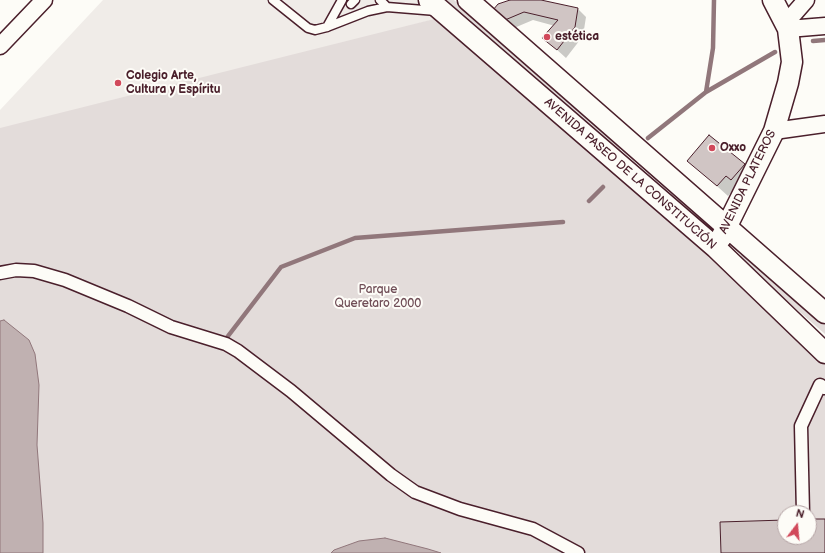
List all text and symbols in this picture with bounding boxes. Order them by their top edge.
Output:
place label: estética [555,30,599,44]
marker: estética [542,32,552,42]
place label: Colegio Arte, Cultura y Espíritu [126,69,220,97]
marker: Colegio Arte, Cultura y Espíritu [113,78,123,88]
street label: AVENIDA PASEO DE LA CONSTITUCIÓN [541,95,719,253]
street label: AVENIDA PLATEROS [717,128,779,236]
place label: Oxxo [720,141,746,155]
marker: Oxxo [707,143,717,153]
park label: Parque Queretaro 2000 [335,283,421,311]
north arrow [777,505,817,545]
text: N [794,507,806,521]

